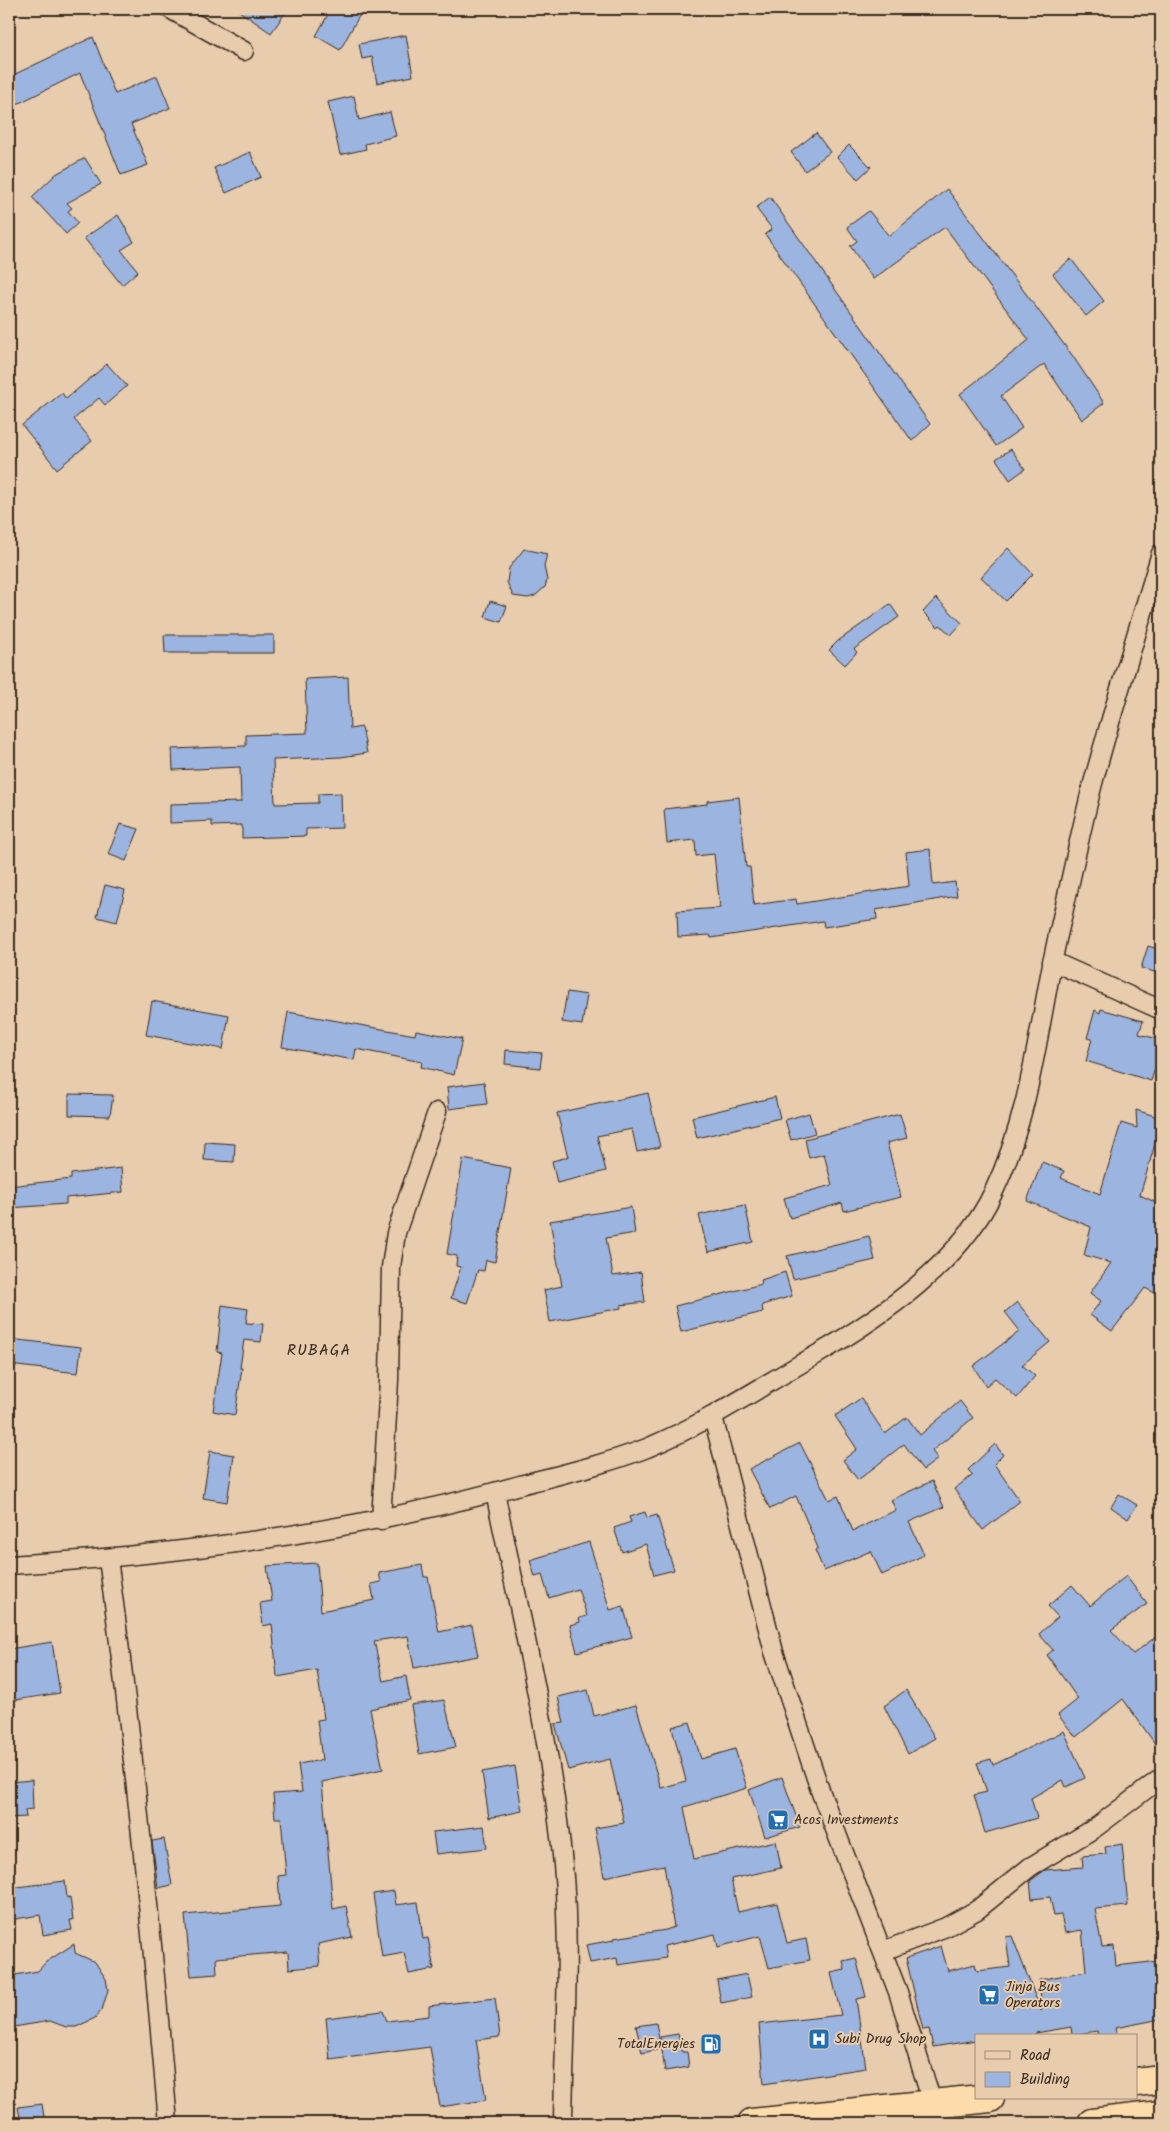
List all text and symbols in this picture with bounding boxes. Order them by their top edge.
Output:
district label: RUBAGA [287,1338,351,1363]
supermarket icon: Acos Investments [766,1808,790,1832]
place label: Acos Investments [794,1809,898,1831]
place label: Jinja Bus Operators [1005,1976,1060,2014]
supermarket icon: Jinja Bus Operators [977,1983,1001,2007]
hospital icon: Subi Drug Shop [807,2027,831,2051]
place label: Subi Drug Shop [835,2028,926,2050]
fuel station icon: TotalEnergies [699,2032,723,2056]
place label: TotalEnergies [617,2033,695,2055]
legend [975,2034,1138,2100]
text: Road [1020,2044,1051,2068]
text: Building [1020,2068,1070,2092]

